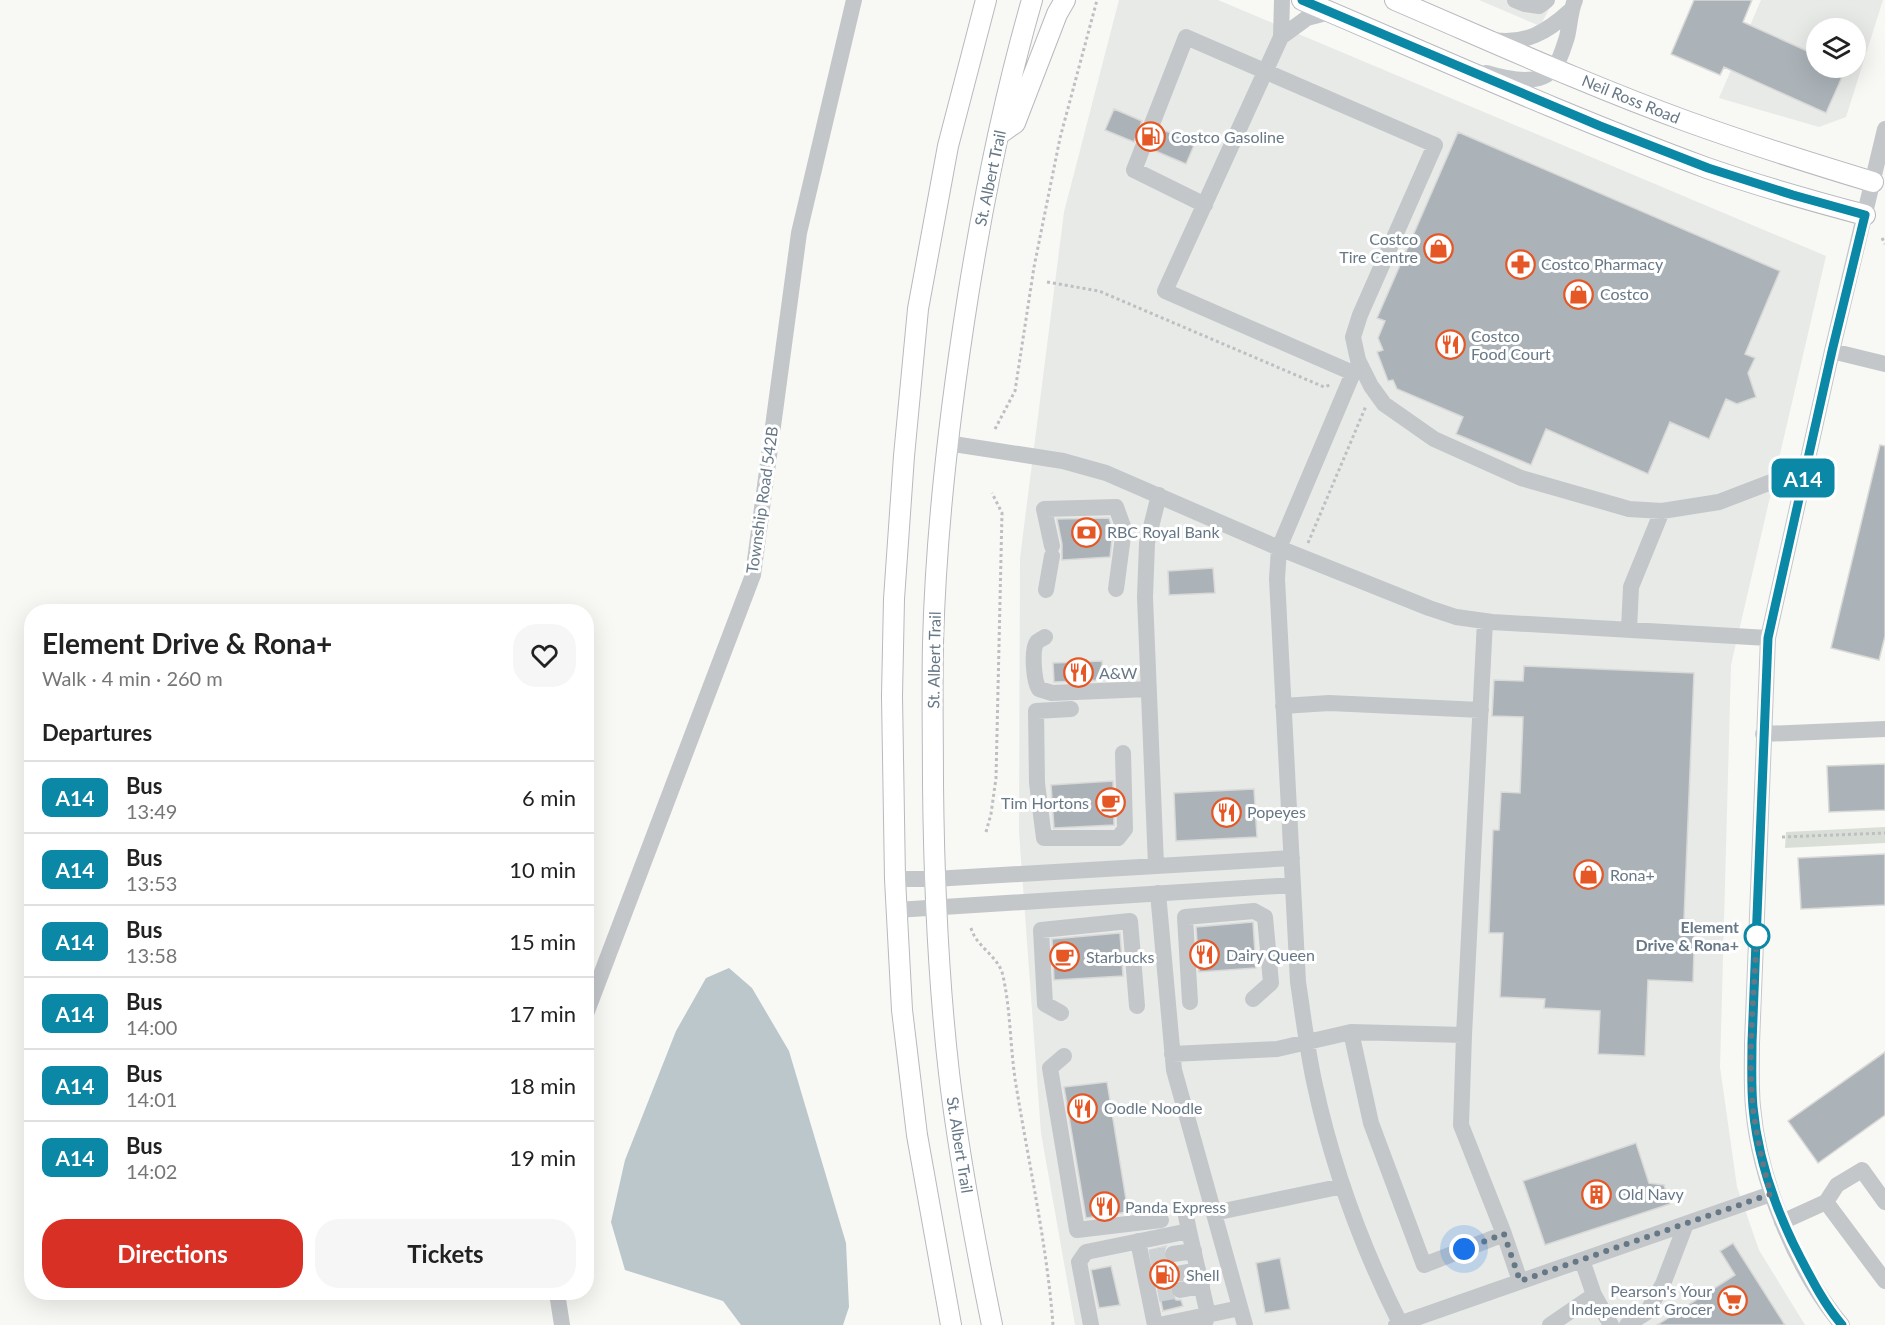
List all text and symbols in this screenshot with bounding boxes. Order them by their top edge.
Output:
map controls [1806,18,1866,78]
button: layers [1806,18,1866,78]
street label: Neil Ross Road [1579,70,1683,127]
fuel station icon: Costco Gasoline [1134,121,1166,153]
place label: Costco Gasoline [1171,127,1284,146]
street label: St. Albert Trail [970,128,1009,228]
place label: Costco Tire Centre [1339,229,1418,266]
shop icon: Costco Tire Centre [1423,232,1455,264]
pharmacy icon: Costco Pharmacy [1504,248,1536,280]
place label: Costco Pharmacy [1541,254,1664,273]
shop icon: Costco [1563,278,1595,310]
place label: Costco [1600,284,1649,303]
place label: Costco Food Court [1471,326,1551,363]
restaurant icon: Costco Food Court [1434,329,1466,361]
street label: Township Road 542B [742,425,781,575]
line badge: A14 [1768,458,1838,498]
text: A14 [1784,466,1822,491]
bank icon: RBC Royal Bank [1070,516,1102,548]
place label: RBC Royal Bank [1107,522,1220,541]
street label: St. Albert Trail [923,611,944,709]
button: heart [513,624,576,687]
text: Element Drive & Rona+ [42,626,332,660]
restaurant icon: A&W [1062,657,1094,689]
place label: A&W [1099,663,1138,682]
text: Walk · 4 min · 260 m [42,666,223,690]
text: Departures [42,719,152,746]
text: Bus [126,772,162,799]
text: 6 min [522,784,576,811]
text: A14 [56,785,94,810]
cafe icon: Tim Hortons [1094,787,1126,819]
place label: Tim Hortons [1001,793,1089,812]
restaurant icon: Popeyes [1210,796,1242,828]
text: 13:49 [126,799,177,823]
place label: Popeyes [1247,802,1306,821]
text: Bus [126,844,162,871]
text: 10 min [509,856,576,883]
text: A14 [56,857,94,882]
shop icon: Rona+ [1573,859,1605,891]
place label: Rona+ [1610,865,1655,884]
text: 13:53 [126,871,177,895]
text: Bus [126,916,162,943]
place label: Element Drive & Rona+ [1635,917,1739,954]
marker: Element Drive & Rona+ [1744,923,1770,949]
text: 15 min [509,928,576,955]
text: A14 [56,929,94,954]
restaurant icon: Dairy Queen [1189,939,1221,971]
cafe icon: Starbucks [1049,941,1081,973]
text: 13:58 [126,943,177,967]
place label: Dairy Queen [1226,945,1315,964]
place label: Starbucks [1086,947,1154,966]
text: Bus [126,988,162,1015]
text: 17 min [509,1000,576,1027]
text: A14 [56,1001,94,1026]
text: 14:00 [126,1015,177,1039]
text: Bus [126,1060,162,1087]
text: 18 min [509,1072,576,1099]
text: A14 [56,1073,94,1098]
text: 14:01 [126,1087,177,1111]
restaurant icon: Oodle Noodle [1067,1092,1099,1124]
street label: St. Albert Trail [943,1095,978,1195]
place label: Oodle Noodle [1104,1098,1202,1117]
text: Bus [126,1132,162,1159]
text: 19 min [509,1144,576,1171]
text: A14 [56,1145,94,1170]
text: 14:02 [126,1159,177,1183]
building icon: Old Navy [1581,1178,1613,1210]
place label: Old Navy [1618,1184,1685,1203]
restaurant icon: Panda Express [1088,1191,1120,1223]
place label: Panda Express [1125,1197,1226,1216]
button: Directions [42,1219,303,1288]
button: Tickets [315,1219,576,1288]
your location [1449,1234,1479,1264]
fuel station icon: Shell [1149,1259,1181,1291]
place label: Shell [1186,1265,1219,1284]
place label: Pearson's Your Independent Grocer [1571,1281,1712,1318]
supermarket icon: Pearson's Your Independent Grocer [1717,1284,1749,1316]

